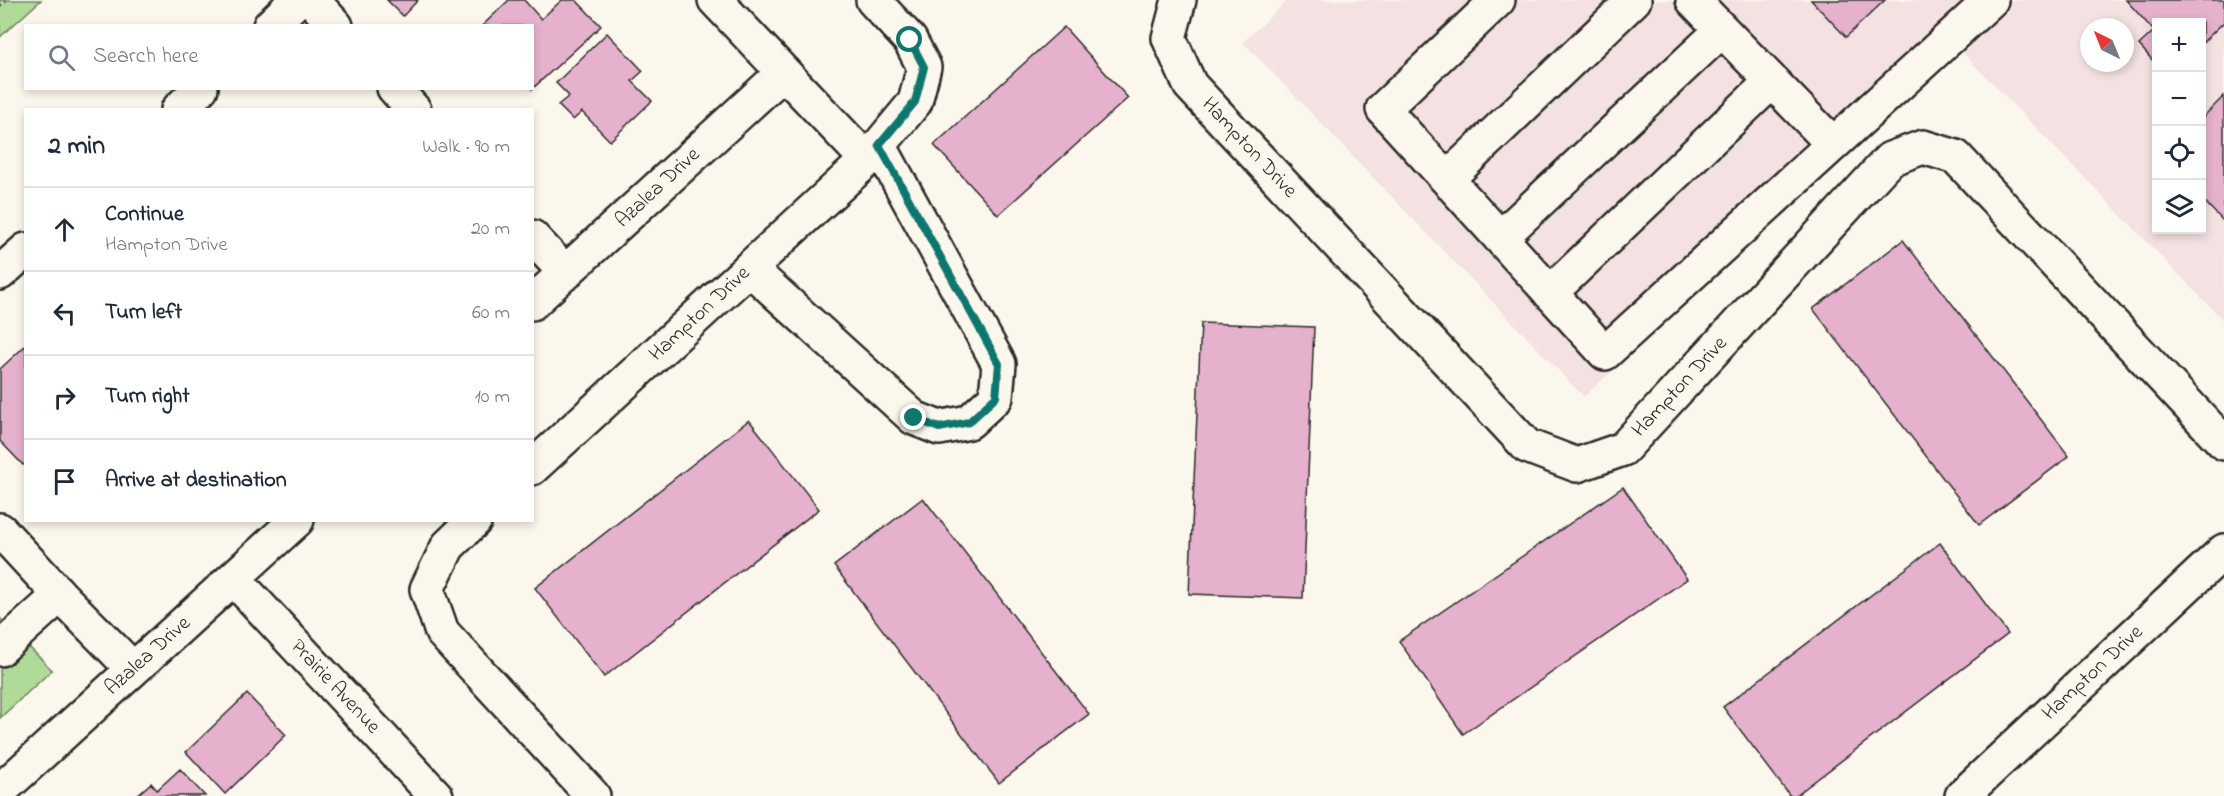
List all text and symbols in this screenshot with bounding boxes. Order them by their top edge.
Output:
north arrow [2080,18,2134,72]
map controls [2152,18,2206,234]
button: + [2152,18,2206,72]
search box [24,24,534,90]
route start [896,26,922,52]
icon: search [45,41,78,74]
text: Search here [93,41,198,73]
button: − [2152,72,2206,126]
street label: Hampton Drive [1194,91,1304,206]
button: locate [2152,126,2206,180]
text: 2 min [48,128,105,166]
text: Walk · 90 m [422,133,510,162]
street label: Azalea Drive [609,140,708,235]
button: layers [2152,180,2206,234]
text: Continue [105,199,184,231]
icon: ahead [48,213,81,246]
text: 20 m [471,215,510,244]
text: Hampton Drive [105,231,228,260]
street label: Hampton Drive [643,259,758,369]
icon: left [48,297,81,330]
text: Turn left [105,297,182,329]
text: 60 m [472,299,510,328]
street label: Hampton Drive [1625,329,1735,444]
icon: right [48,381,81,414]
text: Turn right [105,381,190,413]
text: 10 m [474,383,510,412]
route end [900,404,926,430]
icon: arrive [48,465,81,498]
text: Arrive at destination [105,465,287,497]
street label: Azalea Drive [98,609,198,703]
street label: Hampton Drive [2036,618,2151,728]
street label: Prairie Avenue [283,633,387,742]

